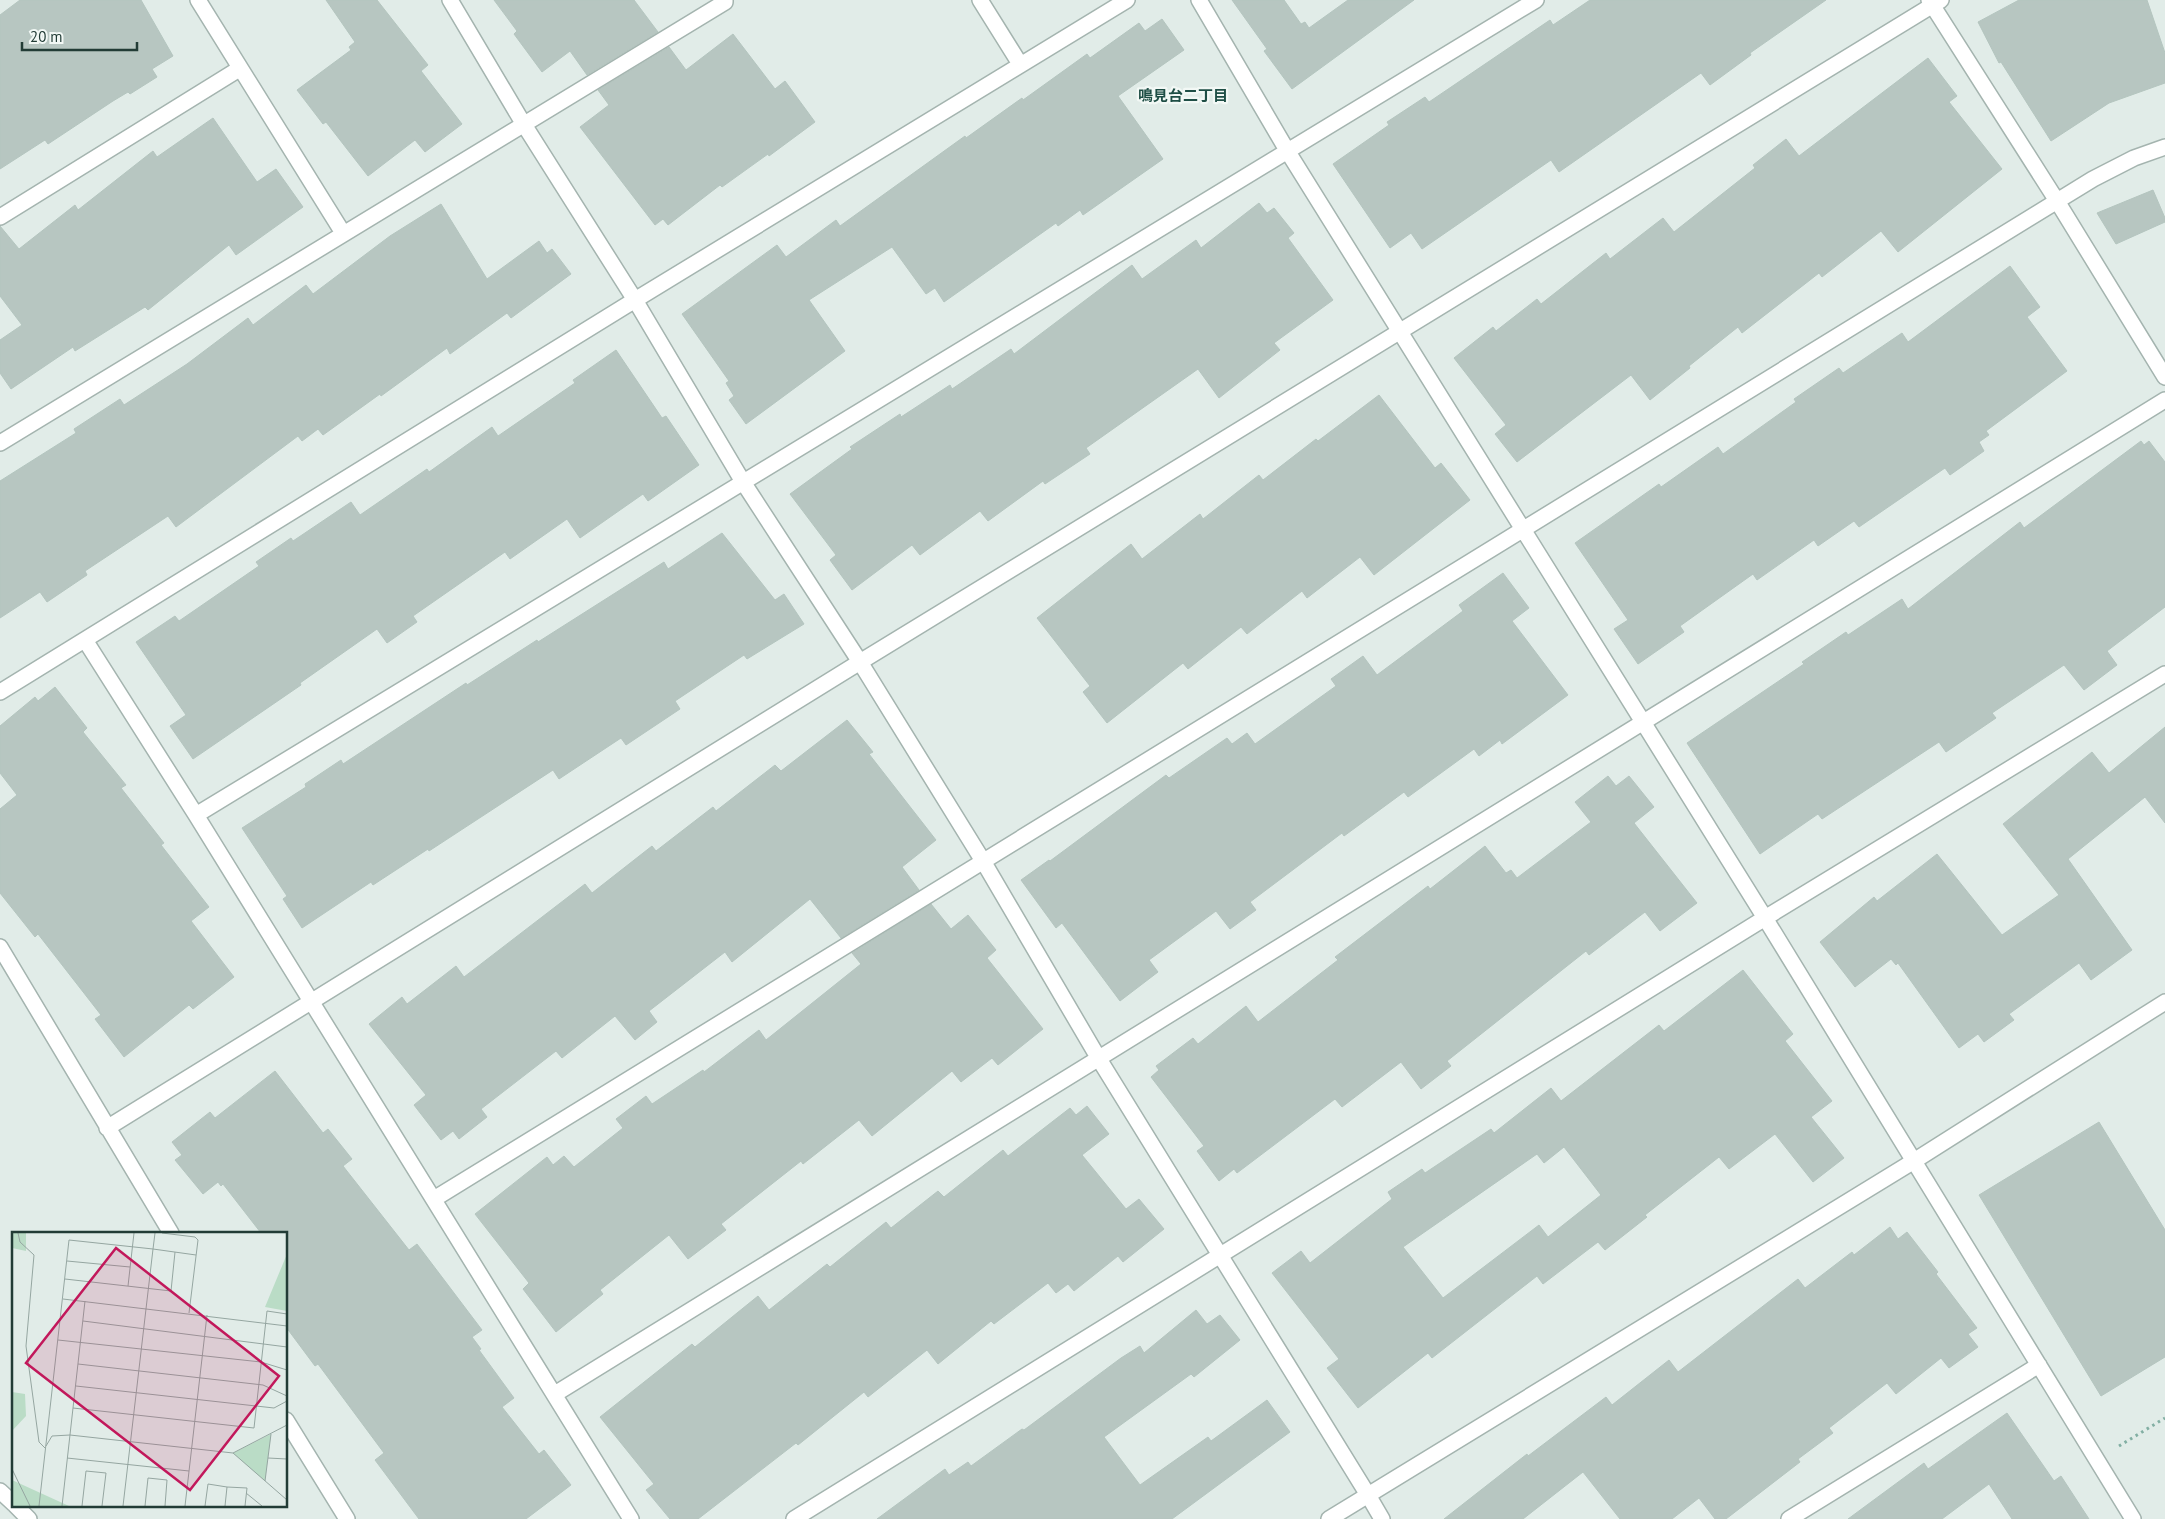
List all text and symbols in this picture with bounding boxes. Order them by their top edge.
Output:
scale bar [22,20,138,52]
text: 20 m [30,27,63,46]
district label: 鳴見台二丁目 [1138,86,1228,105]
inset map [12,1232,288,1506]

